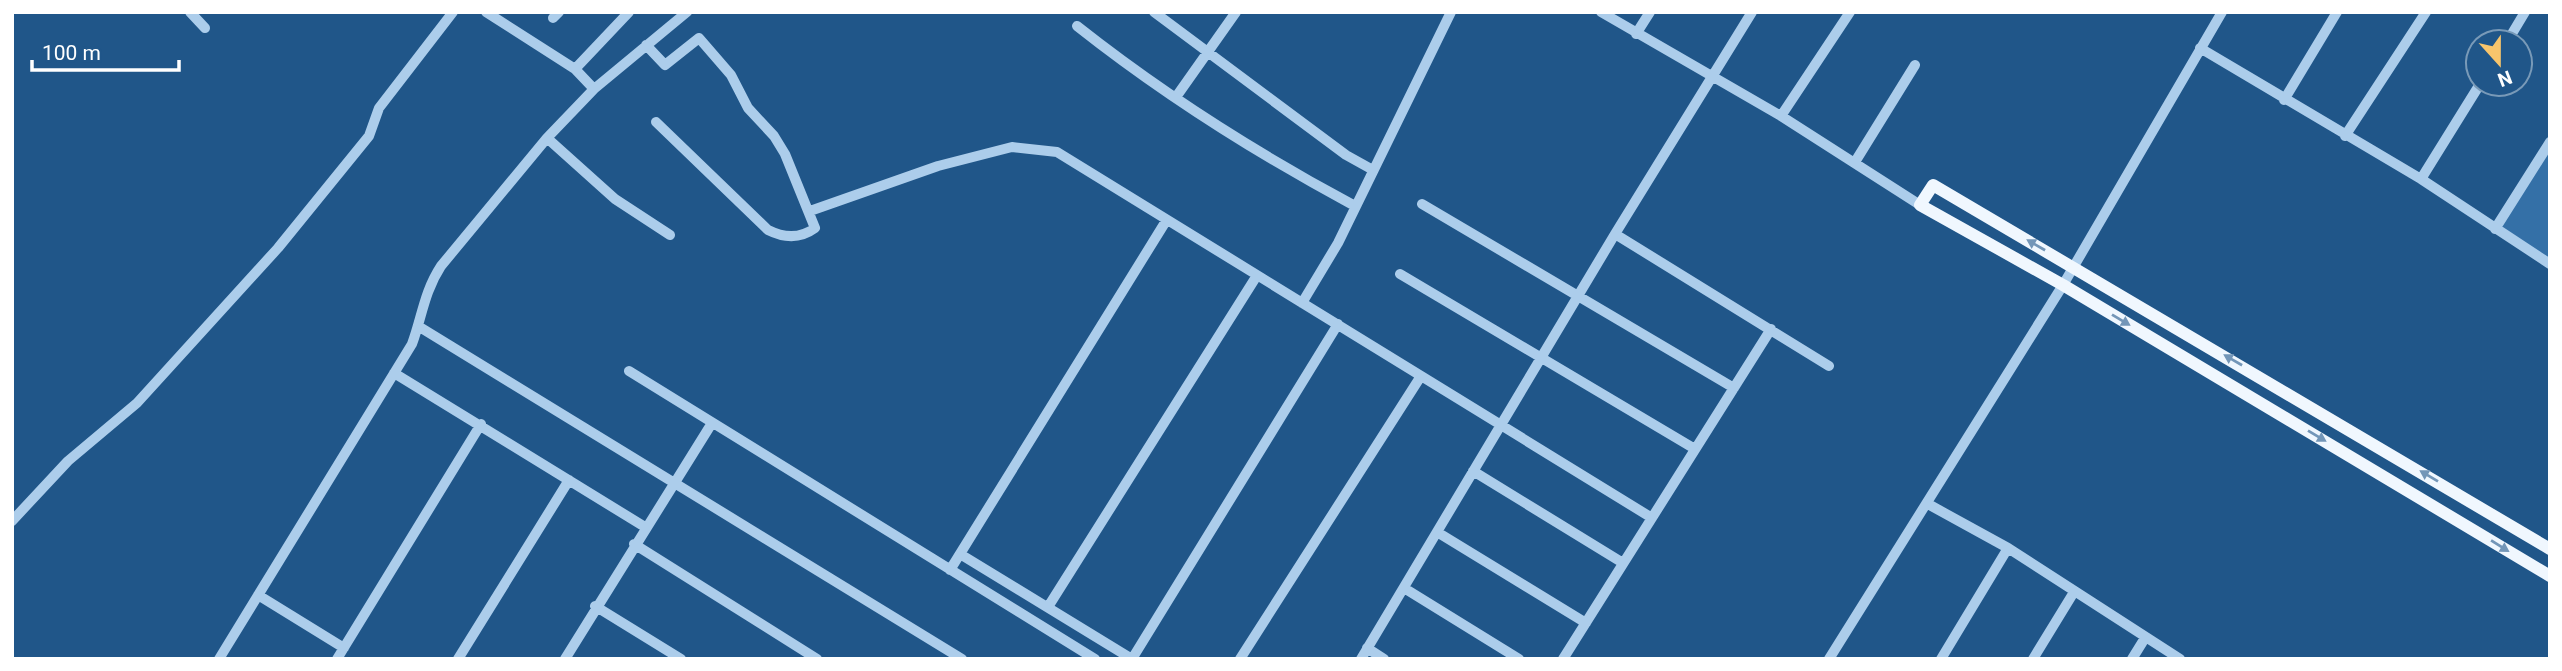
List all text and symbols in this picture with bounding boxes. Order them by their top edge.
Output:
scale bar [32,28,178,72]
north arrow [2464,28,2534,98]
text: 100 m [42,41,101,65]
text: N [2495,65,2515,92]
one-way arrow [2027,239,2046,251]
one-way arrow [2112,314,2131,326]
one-way arrow [2223,353,2242,366]
one-way arrow [2308,429,2327,442]
one-way arrow [2419,469,2438,482]
one-way arrow [2490,539,2509,552]

